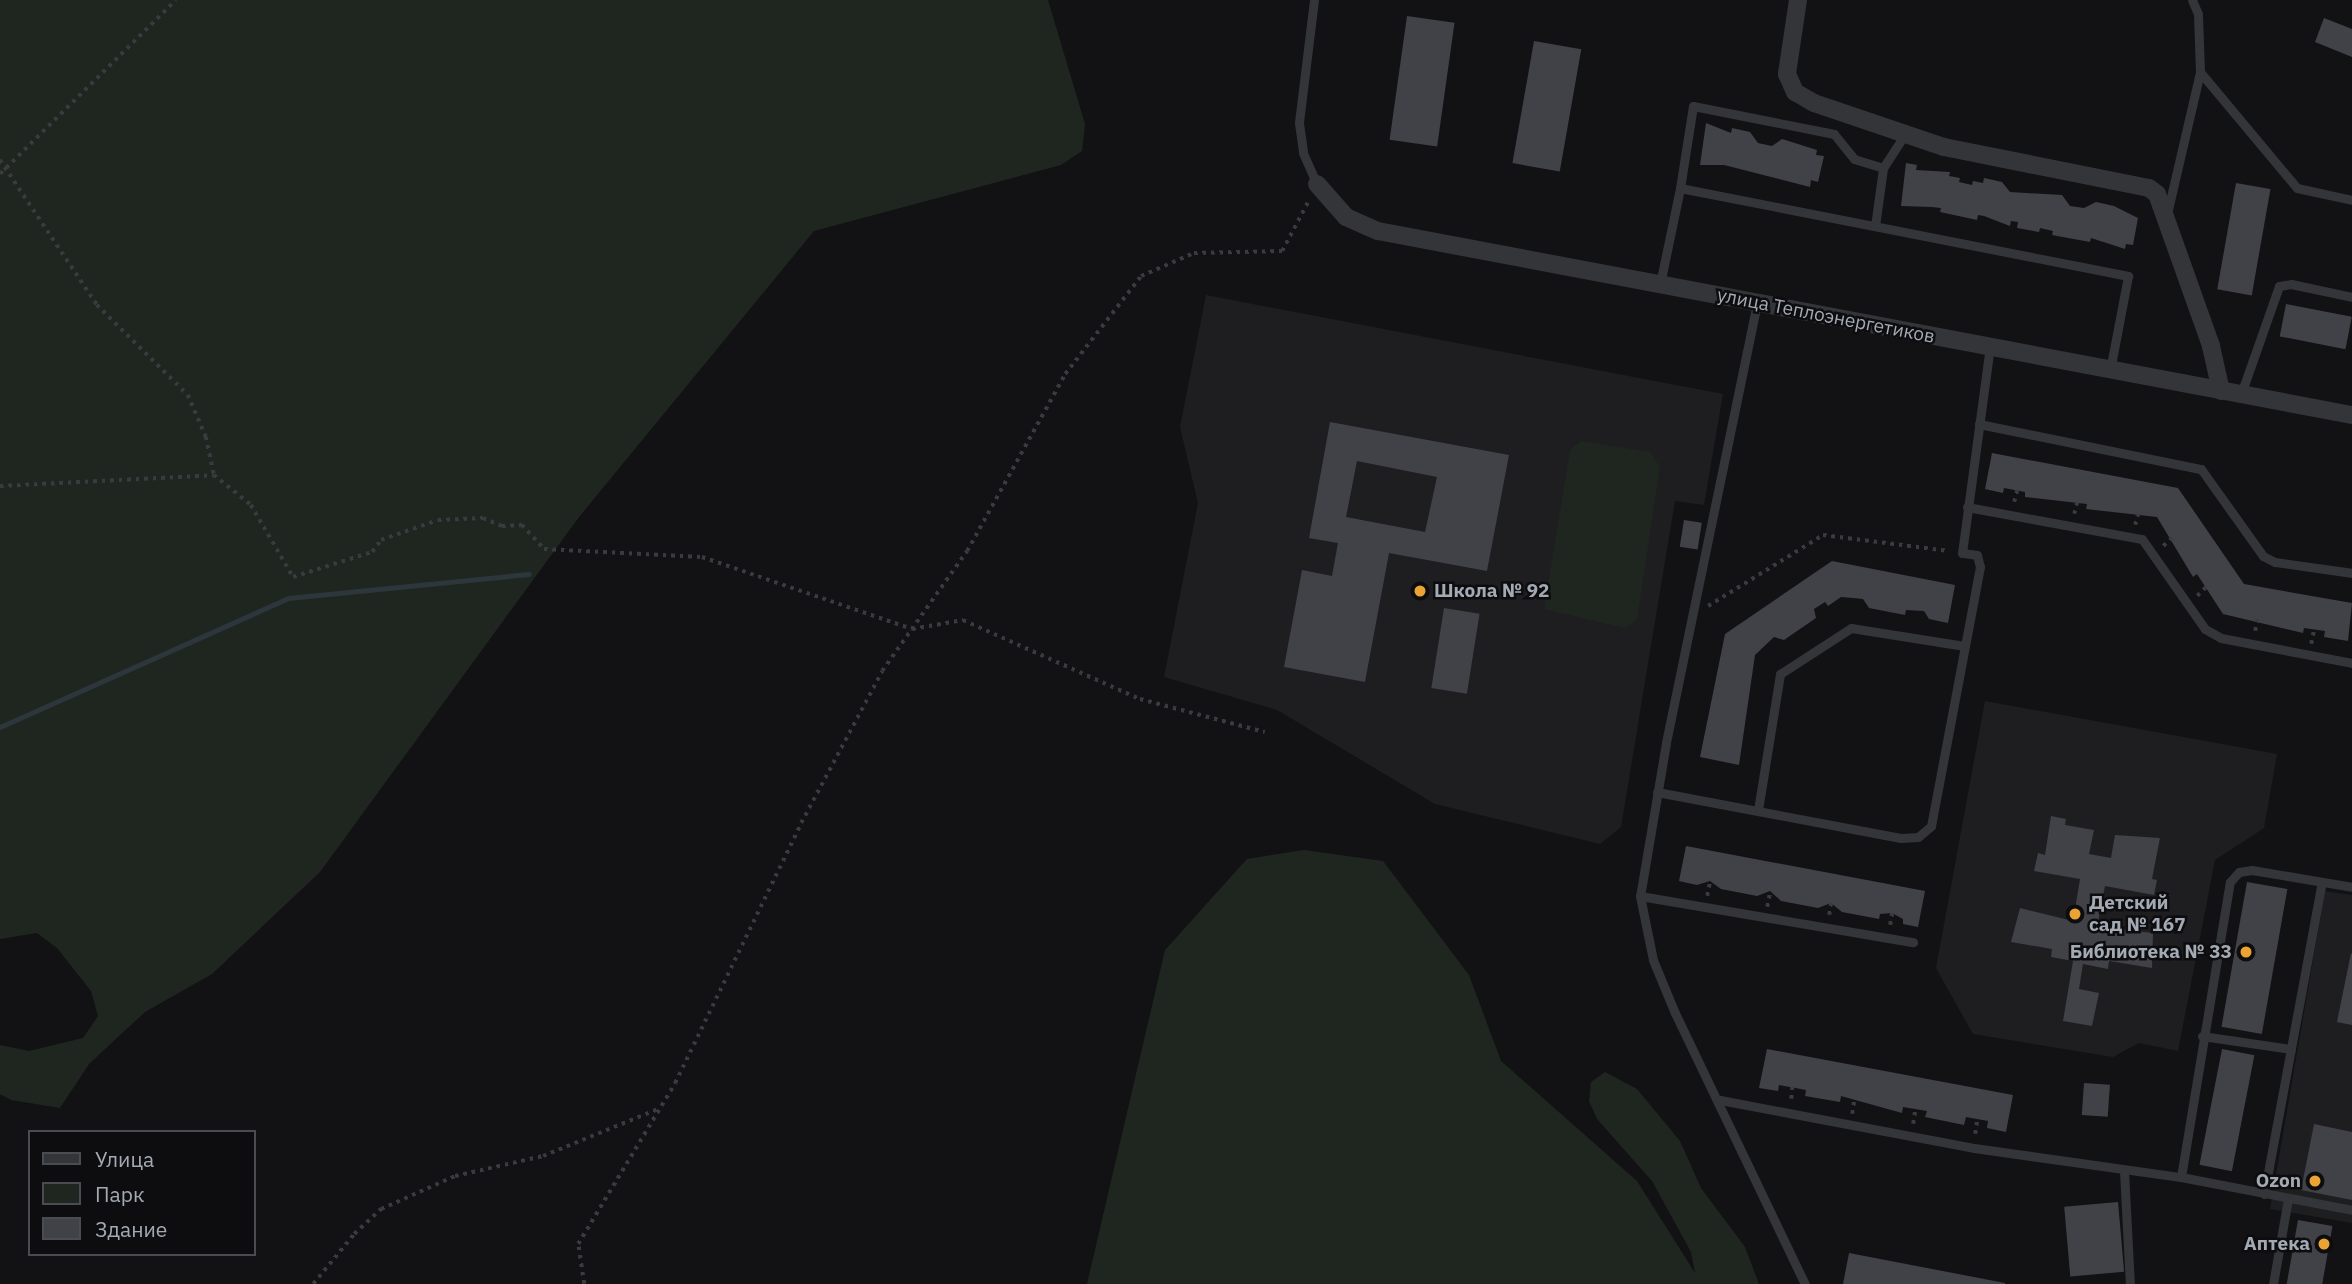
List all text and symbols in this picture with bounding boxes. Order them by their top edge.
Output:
street label: улица Теплоэнергетиков [1715,284,1937,348]
place label: Школа № 92 [1434,580,1549,602]
marker: Школа № 92 [1412,583,1428,599]
place label: Детский сад № 167 [2089,892,2186,936]
marker: Детский сад № 167 [2067,906,2083,922]
place label: Библиотека № 33 [2070,941,2232,963]
marker: Библиотека № 33 [2238,944,2254,960]
legend [28,1130,256,1256]
text: Улица [95,1145,154,1173]
place label: Ozon [2256,1170,2301,1192]
marker: Ozon [2307,1173,2323,1189]
text: Парк [95,1180,145,1208]
text: Здание [95,1215,167,1243]
place label: Аптека [2244,1233,2310,1255]
marker: Аптека [2316,1236,2332,1252]

